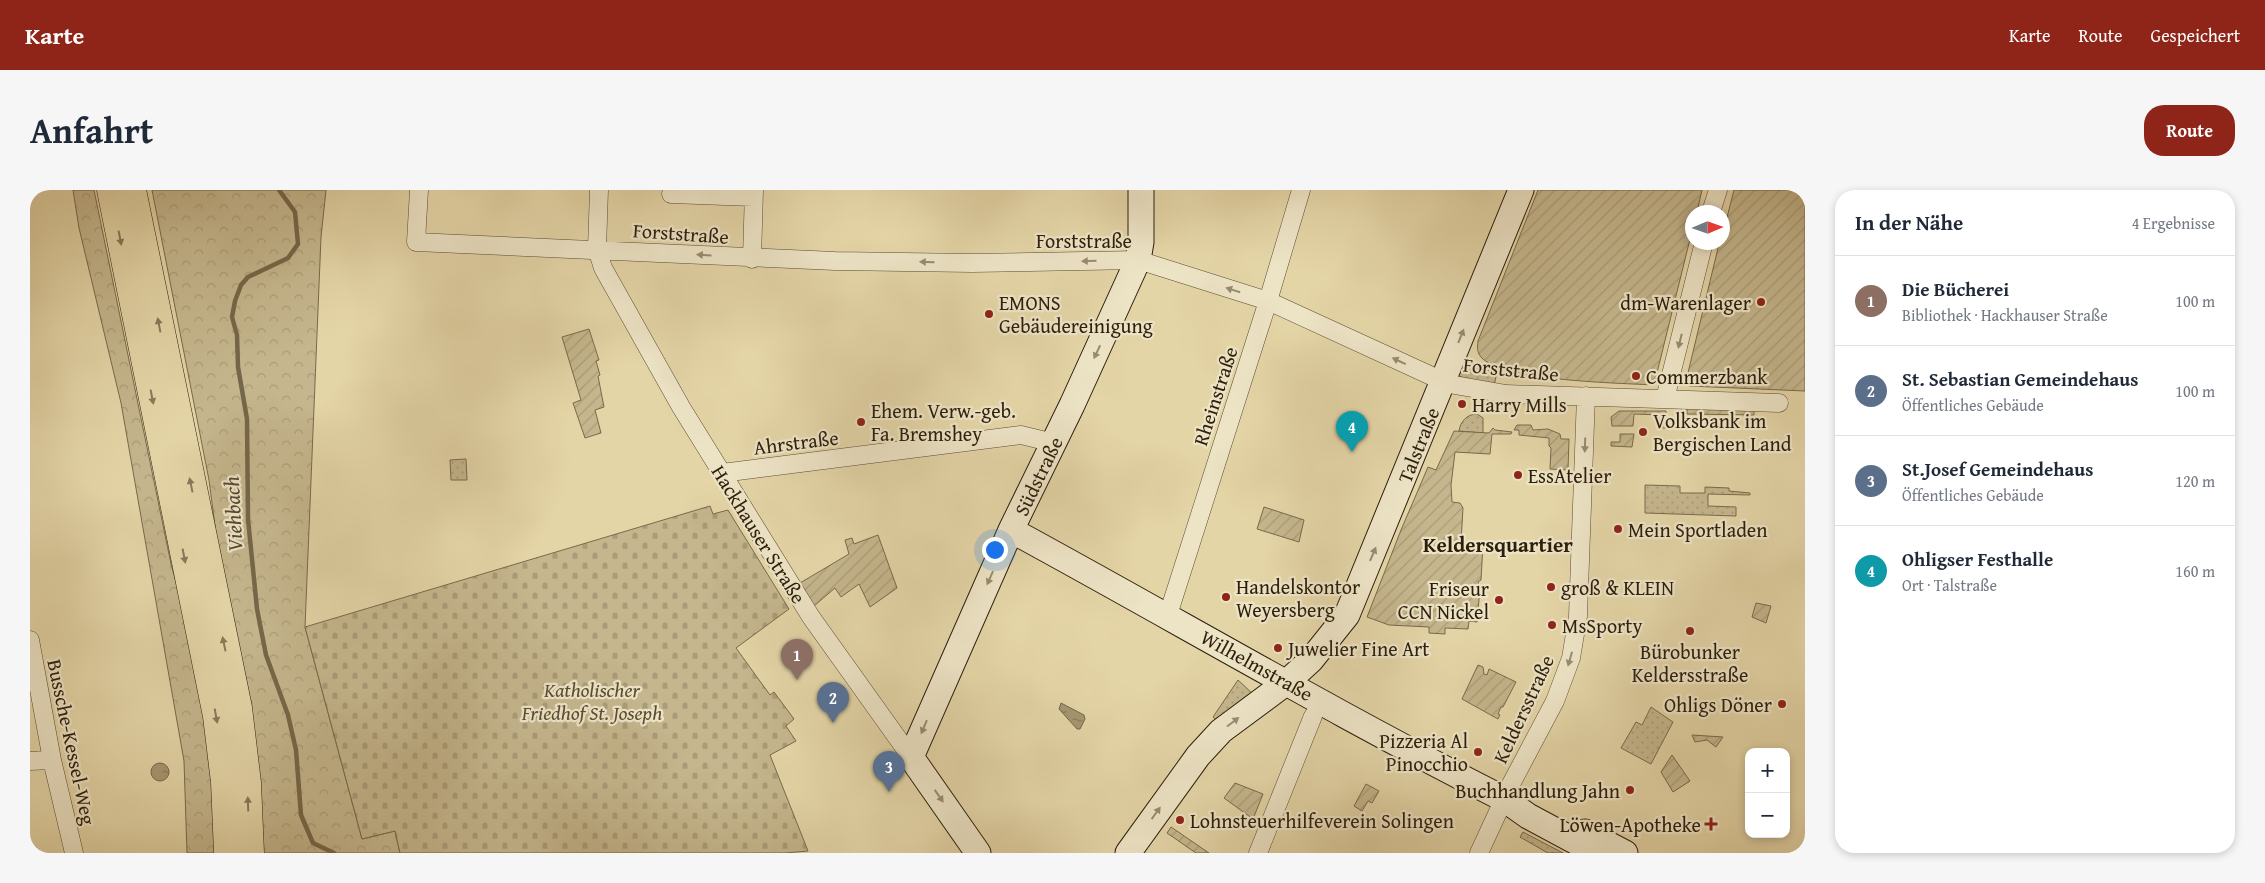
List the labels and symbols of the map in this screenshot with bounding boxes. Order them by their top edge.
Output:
north arrow [1685,205,1730,250]
street label: Forststraße [632,215,730,251]
street label: Forststraße [1036,226,1132,255]
one-way arrow [117,230,125,246]
one-way arrow [695,251,711,259]
one-way arrow [1081,257,1097,265]
one-way arrow [919,258,935,266]
one-way arrow [1226,285,1241,293]
place label: EMONS Gebäudereinigung [999,288,1153,340]
place label: dm-Warenlager [1620,288,1751,317]
marker: dm-Warenlager [1755,296,1767,308]
marker: EMONS Gebäudereinigung [983,308,995,320]
one-way arrow [155,318,163,333]
one-way arrow [1457,328,1465,343]
one-way arrow [1676,333,1684,348]
street label: Rheinstraße [1185,343,1245,449]
one-way arrow [1093,345,1101,359]
street label: Forststraße [1462,350,1560,388]
one-way arrow [1392,357,1406,365]
place label: Commerzbank [1646,362,1768,391]
marker: Commerzbank [1630,370,1642,382]
one-way arrow [148,390,156,405]
place label: Harry Mills [1472,390,1567,419]
place label: Ehem. Verw.-geb. Fa. Bremshey [871,396,1016,448]
marker: Harry Mills [1456,398,1468,410]
street label: Talstraße [1390,403,1446,487]
place label: Volksbank im Bergischen Land [1653,406,1792,458]
pin: 4 [1336,411,1368,452]
marker: Ehem. Verw.-geb. Fa. Bremshey [855,416,867,428]
street label: Ahrstraße [752,422,840,462]
marker: Volksbank im Bergischen Land [1637,426,1649,438]
street label: Südstraße [1006,432,1070,520]
one-way arrow [1581,437,1589,453]
street label: Hackhauser Straße [705,459,813,609]
place label: EssAtelier [1528,461,1611,490]
marker: EssAtelier [1512,469,1524,481]
water label: Viehbach [216,475,250,552]
one-way arrow [187,477,195,492]
place label: Mein Sportladen [1628,515,1767,544]
marker: Mein Sportladen [1612,523,1624,535]
district label: Keldersquartier [1423,529,1573,560]
your location [982,537,1008,563]
one-way arrow [1370,547,1378,561]
one-way arrow [180,549,188,564]
one-way arrow [985,571,993,585]
place label: Handelskontor Weyersberg [1236,572,1360,624]
place label: groß & KLEIN [1561,573,1674,602]
place label: Friseur CCN Nickel [1398,574,1489,626]
marker: groß & KLEIN [1545,581,1557,593]
marker: Handelskontor Weyersberg [1220,591,1232,603]
marker: Friseur CCN Nickel [1493,594,1505,606]
place label: MsSporty [1562,611,1642,640]
marker: MsSporty [1546,619,1558,631]
street label: Wilhelmstraße [1196,622,1318,708]
marker: Bürobunker Keldersstraße [1684,625,1696,637]
place label: Juwelier Fine Art [1285,634,1429,663]
one-way arrow [220,635,228,651]
place label: Bürobunker Keldersstraße [1632,637,1748,689]
pin: 1 [781,639,813,680]
marker: Juwelier Fine Art [1272,642,1284,654]
street label: Keldersstraße [1485,650,1561,768]
one-way arrow [1566,652,1574,667]
street label: Bussche-Kessel-Weg [40,657,104,828]
park label: Katholischer Friedhof St. Joseph [521,675,662,727]
pin: 2 [817,682,849,723]
place label: Ohligs Döner [1664,690,1772,719]
marker: Ohligs Döner [1776,698,1788,710]
one-way arrow [213,708,221,724]
one-way arrow [1226,717,1240,727]
one-way arrow [919,720,927,734]
place label: Pizzeria Al Pinocchio [1379,726,1468,778]
marker: Pizzeria Al Pinocchio [1472,746,1484,758]
pin: 3 [873,751,905,792]
place label: Buchhandlung Jahn [1455,776,1620,805]
marker: Buchhandlung Jahn [1624,784,1636,796]
one-way arrow [934,790,944,803]
one-way arrow [243,796,251,812]
place label: Lohnsteuerhilfeverein Solingen [1190,806,1454,835]
one-way arrow [1151,807,1162,820]
place label: Löwen-Apotheke [1560,810,1701,839]
marker: Lohnsteuerhilfeverein Solingen [1174,814,1186,826]
marker: Löwen-Apotheke [1705,818,1717,830]

